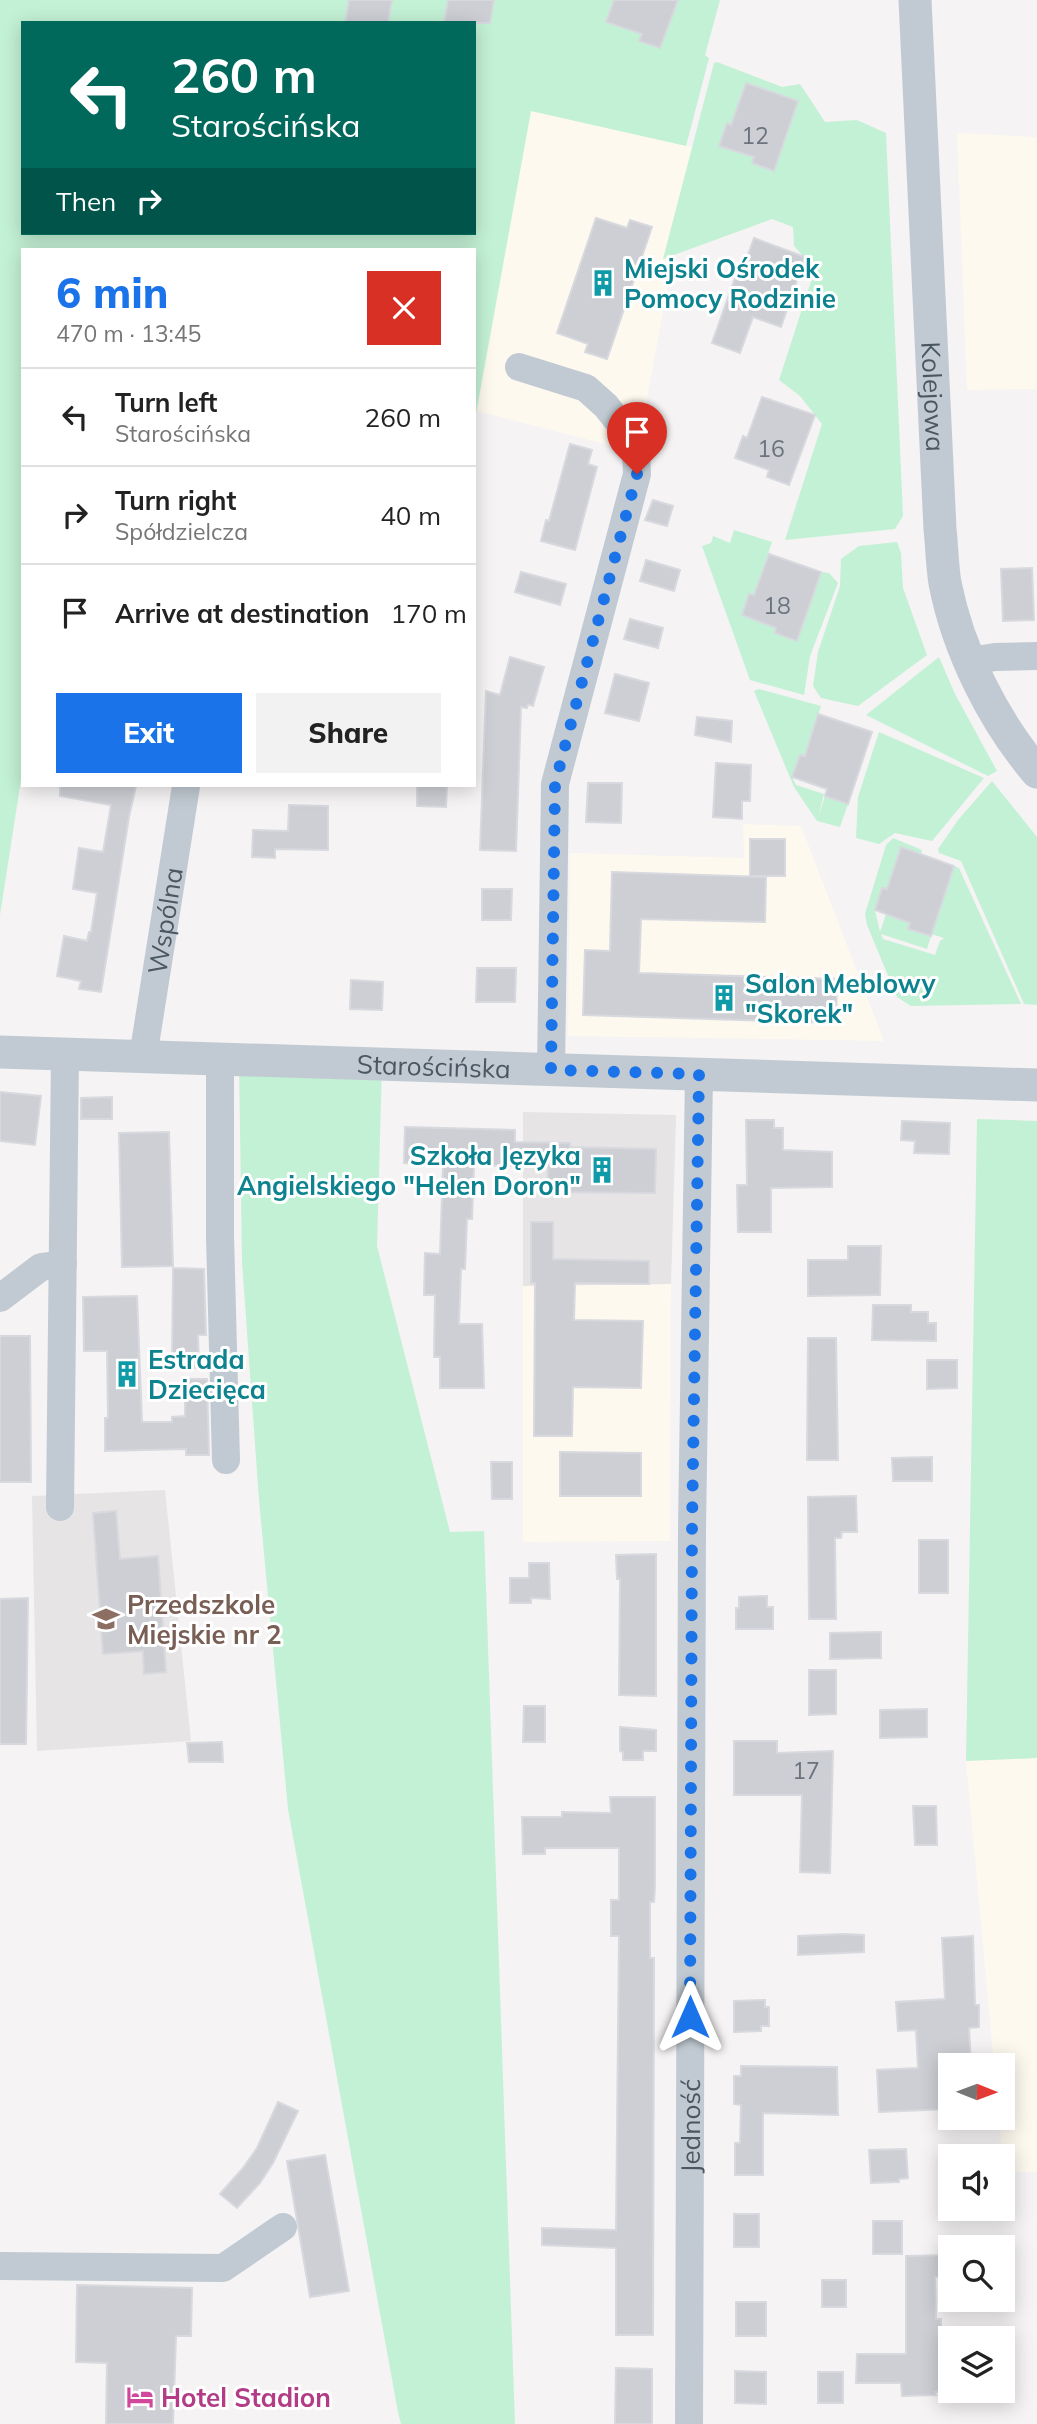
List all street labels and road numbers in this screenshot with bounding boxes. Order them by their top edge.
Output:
street label: Kolejowa [915,341,953,452]
street label: Wspólna [140,865,189,977]
street label: Starościńska [356,1047,511,1085]
street label: Jedność [673,2079,707,2173]

